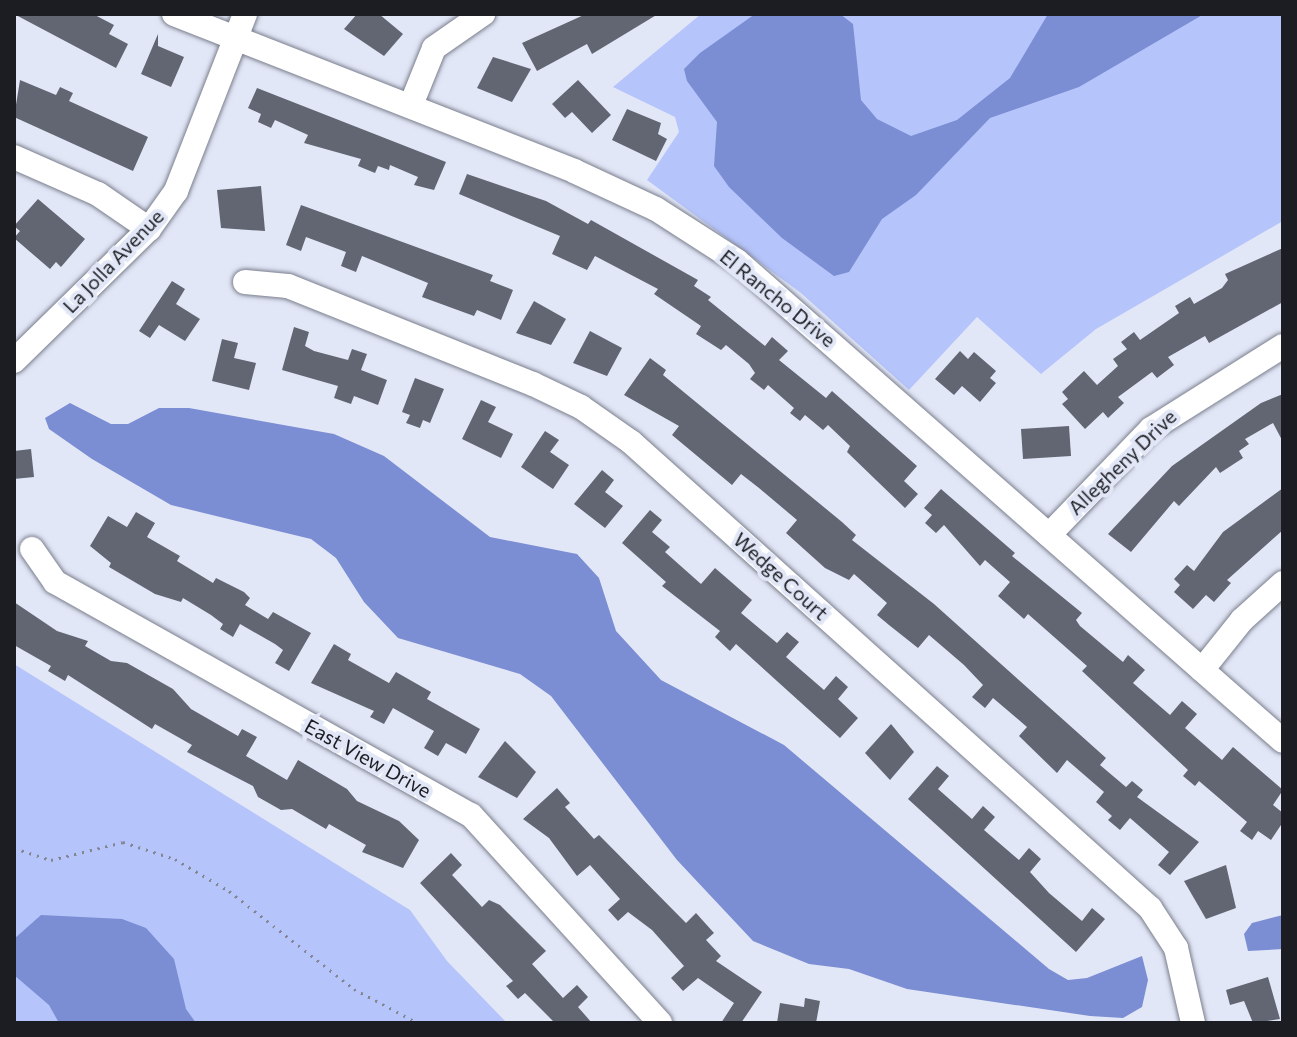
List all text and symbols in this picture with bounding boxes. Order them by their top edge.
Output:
street label: La Jolla Avenue [58,204,168,318]
street label: El Rancho Drive [715,244,841,352]
street label: Allegheny Drive [1063,404,1181,520]
street label: Wedge Court [729,527,833,625]
street label: East View Drive [301,713,435,803]

